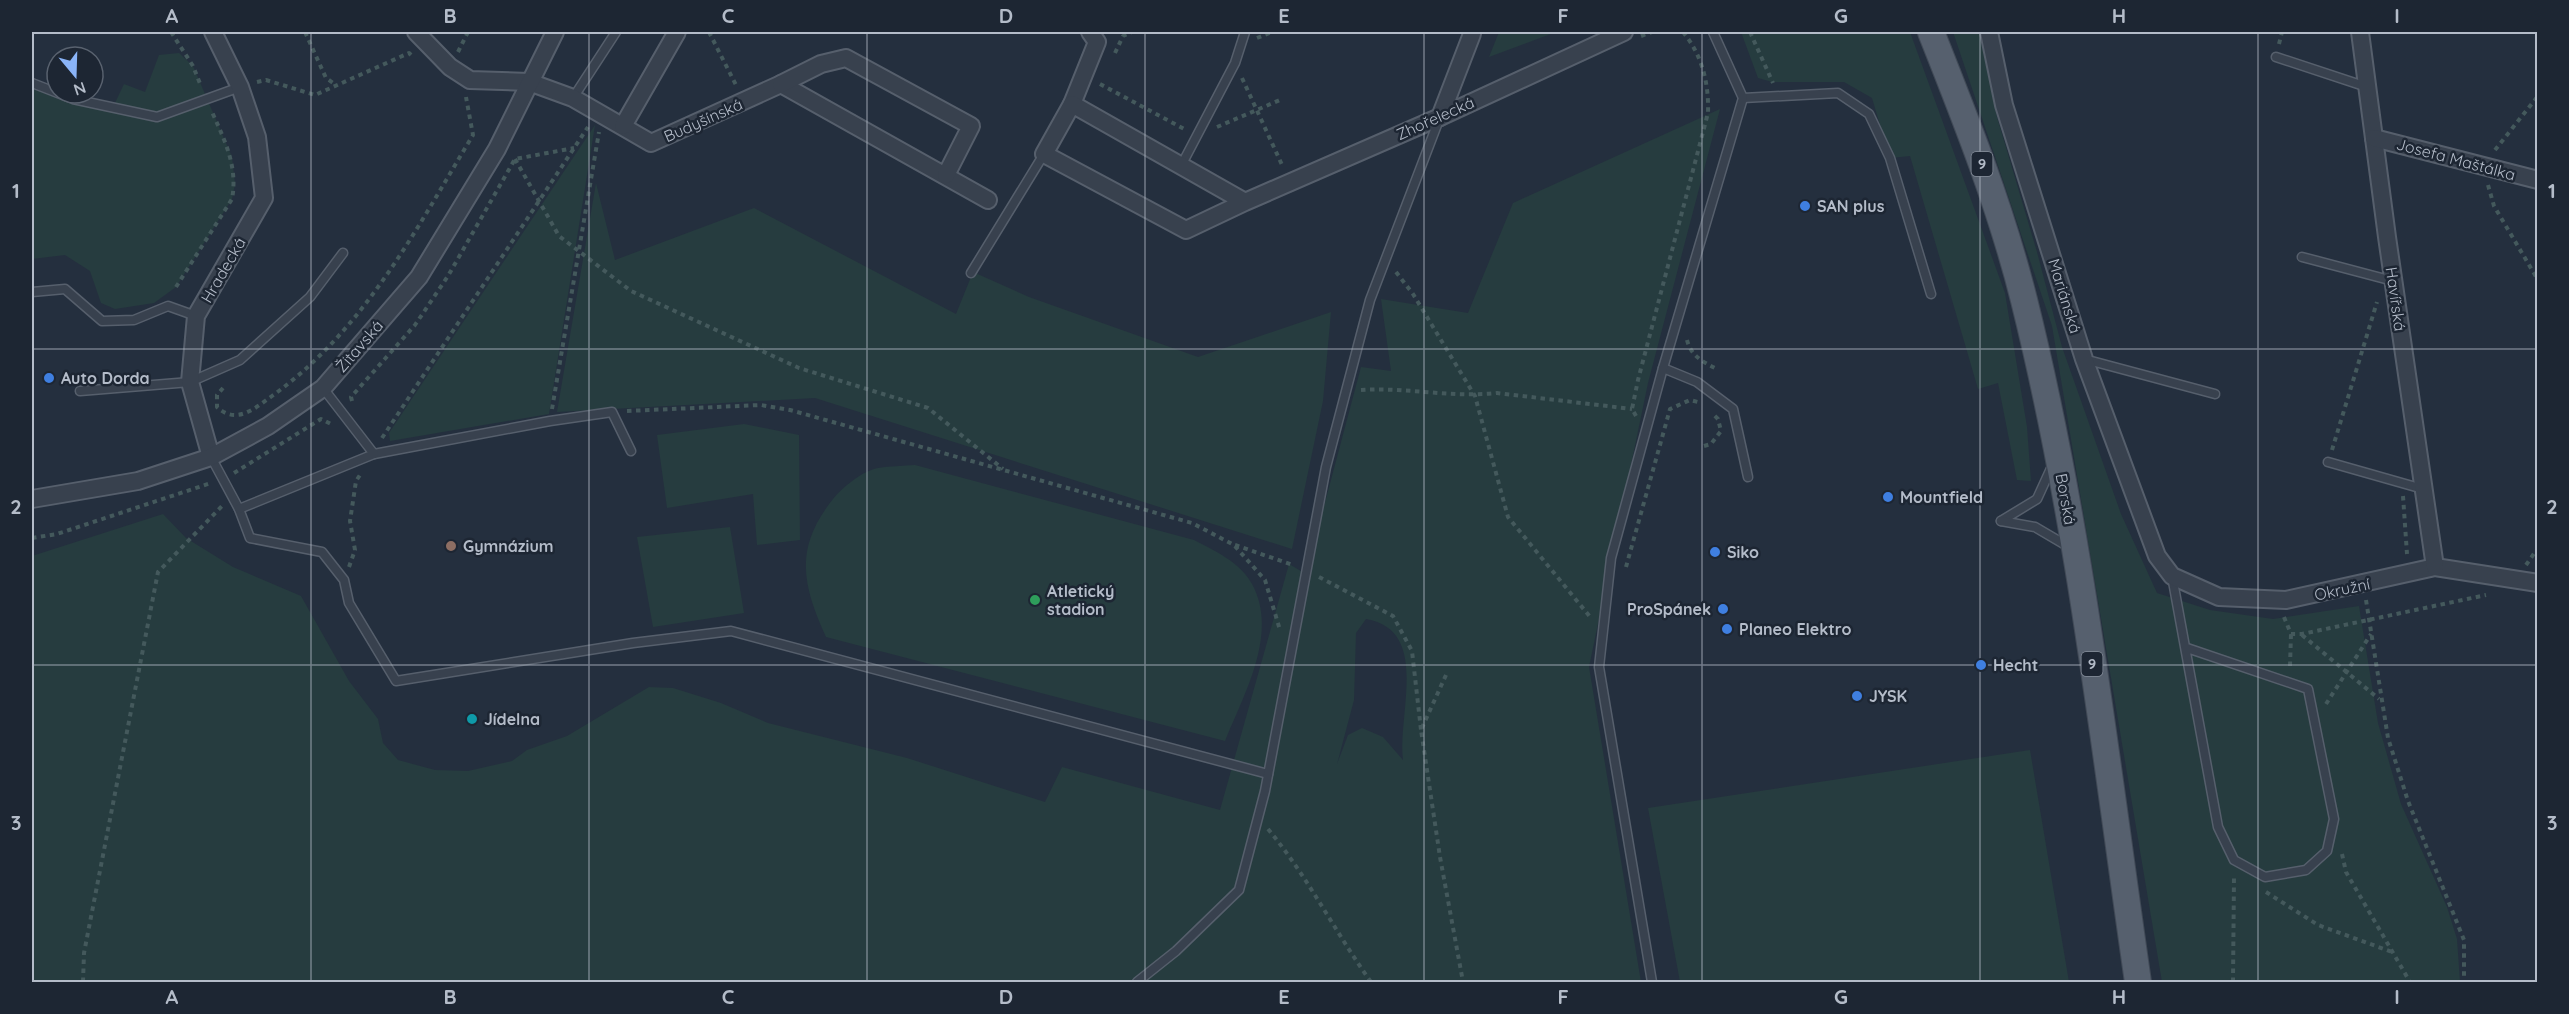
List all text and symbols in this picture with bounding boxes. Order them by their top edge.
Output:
text: A [166,3,179,28]
text: B [443,3,457,28]
text: C [722,3,735,28]
text: D [999,3,1013,28]
text: E [1278,3,1290,28]
text: F [1557,3,1569,28]
text: G [1834,3,1848,28]
text: H [2112,3,2126,28]
text: I [2394,3,2400,28]
north arrow [45,45,105,105]
text: N [71,78,89,101]
street label: Zhořelecká [1393,92,1477,144]
street label: Budyšínská [660,94,746,146]
street label: Josefa Maštálka [2394,133,2518,185]
road number: 9 [1972,152,1992,176]
text: 1 [12,178,20,203]
text: 1 [2548,178,2556,203]
place label: SAN plus [1817,196,1885,216]
marker: SAN plus [1798,199,1812,213]
street label: Hradecká [196,234,250,306]
street label: Mariánská [2044,256,2086,336]
street label: Havířská [2382,266,2410,332]
street label: Žitavská [331,316,387,376]
place label: Auto Dorda [61,368,150,388]
marker: Auto Dorda [42,371,56,385]
street label: Borská [2052,472,2080,526]
place label: Mountfield [1900,487,1983,507]
marker: Mountfield [1881,490,1895,504]
text: 2 [10,494,22,519]
text: 2 [2546,494,2558,519]
place label: Gymnázium [463,536,554,556]
marker: Gymnázium [444,539,458,553]
place label: Siko [1727,542,1759,562]
marker: Siko [1708,545,1722,559]
street label: Okružní [2312,573,2372,605]
place label: Atletický stadion [1047,581,1114,619]
marker: Atletický stadion [1028,593,1042,607]
place label: ProSpánek [1627,599,1711,619]
marker: ProSpánek [1716,602,1730,616]
place label: Planeo Elektro [1739,619,1851,639]
marker: Planeo Elektro [1720,622,1734,636]
road number: 9 [2082,652,2102,676]
place label: Hecht [1993,655,2038,675]
marker: Hecht [1974,658,1988,672]
place label: JYSK [1869,686,1907,706]
marker: JYSK [1850,689,1864,703]
place label: Jídelna [484,709,540,729]
marker: Jídelna [465,712,479,726]
text: 3 [11,810,21,835]
text: 3 [2547,810,2557,835]
text: A [166,984,179,1009]
text: B [443,984,457,1009]
text: C [722,984,735,1009]
text: D [999,984,1013,1009]
text: E [1278,984,1290,1009]
text: F [1557,984,1569,1009]
text: G [1834,984,1848,1009]
text: H [2112,984,2126,1009]
text: I [2394,984,2400,1009]

